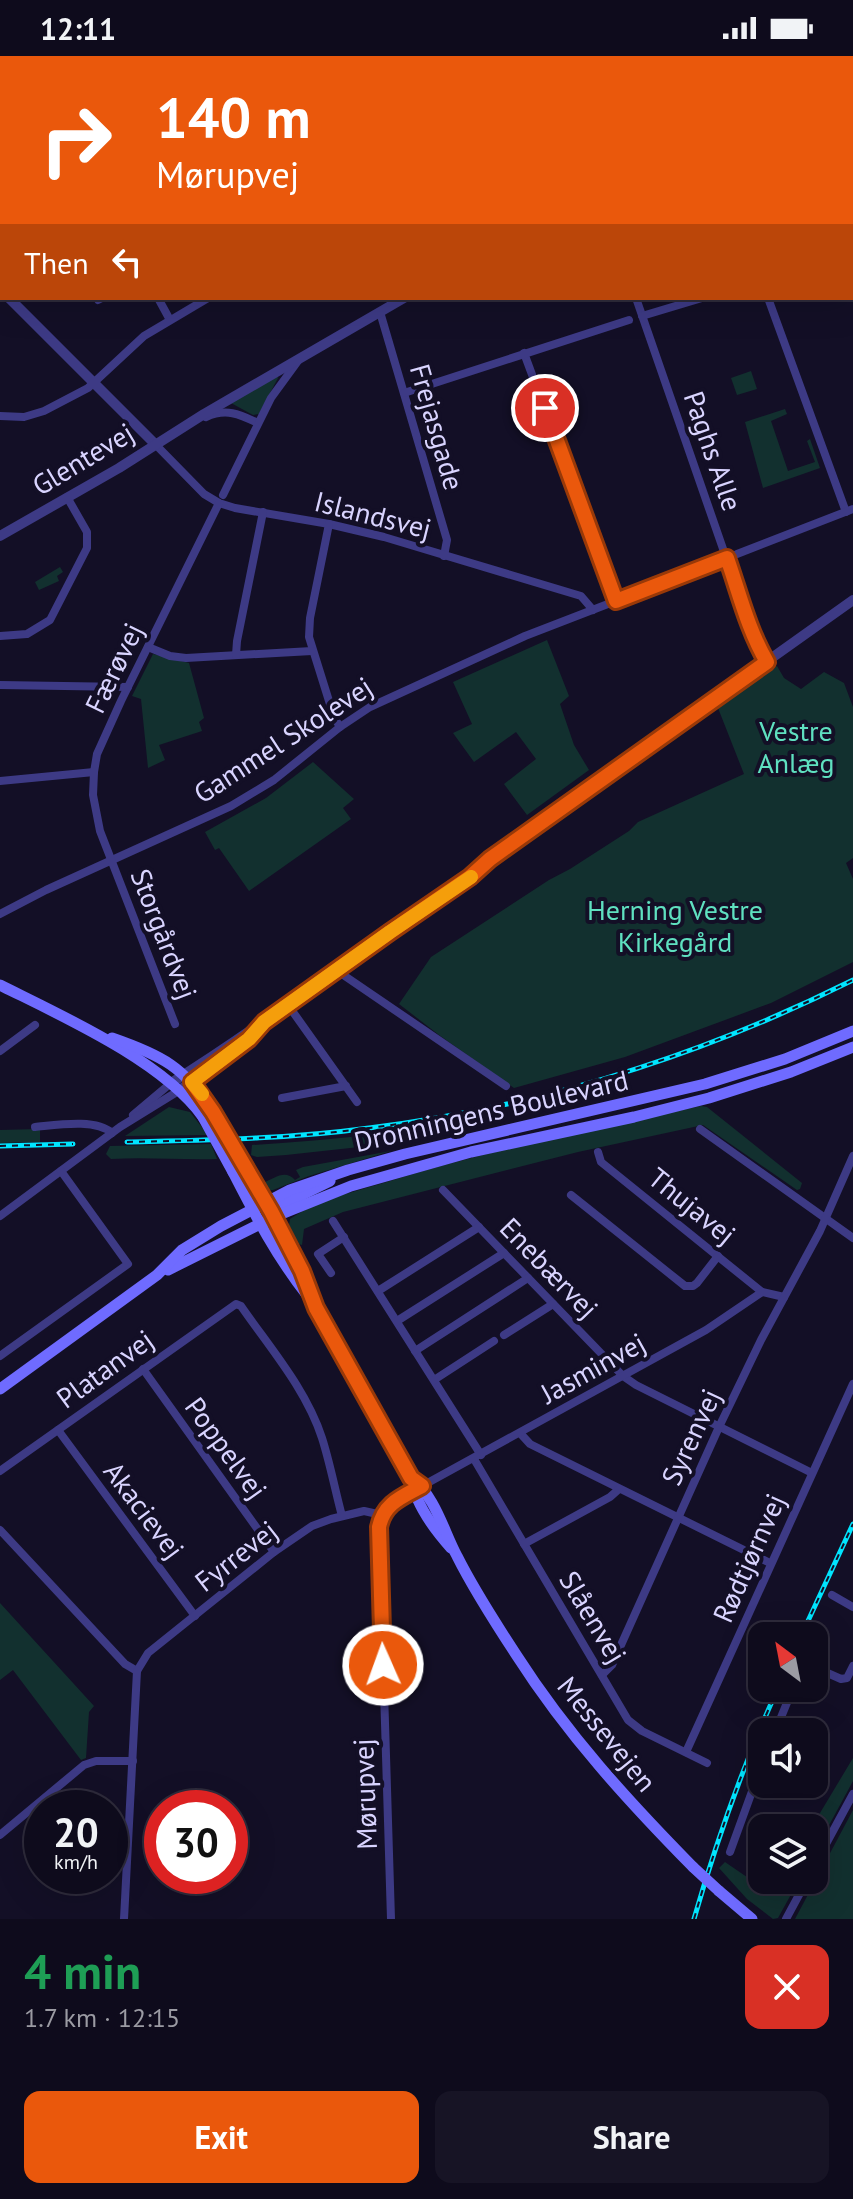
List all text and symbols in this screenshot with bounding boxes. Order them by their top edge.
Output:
text: 12:11 [40,9,116,48]
text: 140 m [156,81,311,153]
icon: right [24,88,128,192]
text: Mørupvej [156,151,299,198]
icon: left [105,240,149,284]
text: Then [24,243,89,282]
street label: Frejasgade [402,359,473,494]
pin [511,374,579,442]
icon: arrive [523,386,567,430]
street label: Paghs Alle [676,386,751,516]
street label: Glentevej [25,414,141,503]
street label: Islandsvej [311,482,435,547]
street label: Færøvej [76,617,151,719]
street label: Gammel Skolevej [186,668,379,811]
park label: Vestre Anlæg [757,712,835,781]
street label: Storgårdvej [123,863,206,1004]
park label: Herning Vestre Kirkegård [587,891,763,960]
street label: Dronningens Boulevard [350,1061,632,1160]
street label: Thujavej [641,1159,744,1252]
street label: Enebærvej [492,1209,607,1326]
street label: Platanvej [49,1321,161,1416]
street label: Jasminvej [533,1324,652,1412]
street label: Syrenvej [652,1383,729,1491]
street label: Poppelvej [177,1389,276,1506]
street label: Akacievej [96,1454,193,1566]
street label: Rødtjørnvej [704,1488,793,1628]
street label: Fyrrevej [187,1512,285,1599]
street label: Slåenvej [551,1564,635,1670]
north arrow [748,1622,828,1702]
map controls [748,1622,828,1894]
position arrow [341,1623,425,1707]
street label: Messevejen [550,1668,665,1799]
button: sound [748,1718,828,1798]
street label: Mørupvej [344,1738,385,1850]
speed limit sign: 30 [144,1790,248,1894]
text: 20 [53,1806,99,1858]
button: layers [748,1814,828,1894]
text: km/h [54,1849,98,1875]
text: 4 min [24,1940,141,2002]
button: close [745,1945,829,2029]
text: 1.7 km · 12:15 [24,2001,180,2034]
button: Exit [24,2091,419,2183]
button: Share [435,2091,829,2183]

